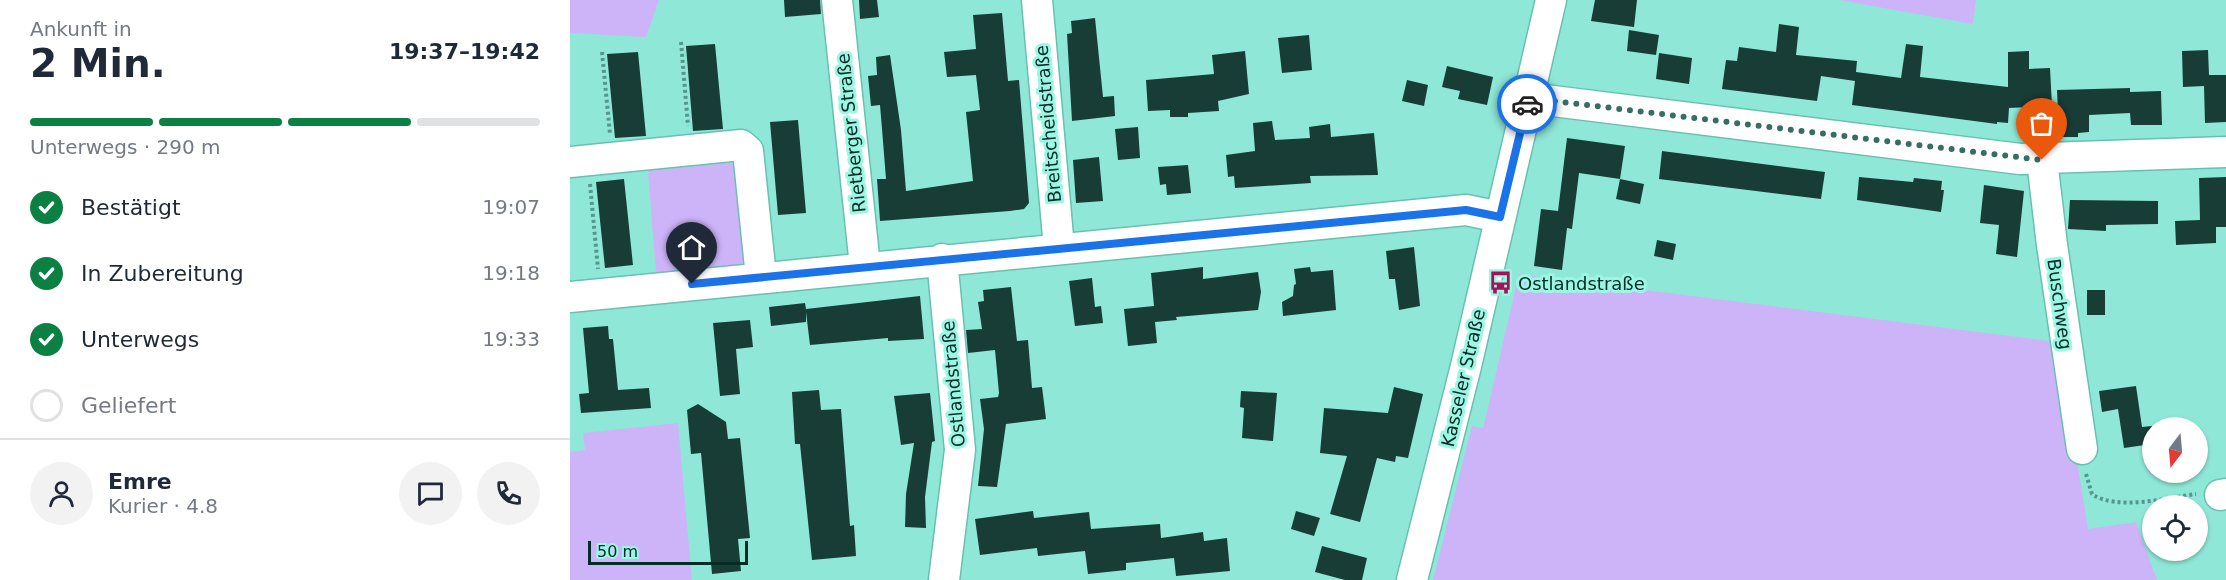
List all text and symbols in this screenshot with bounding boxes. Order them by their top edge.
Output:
text: Ankunft in [30,17,132,41]
text: 19:37–19:42 [389,39,540,64]
text: 2 Min. [30,41,165,86]
street label: Breitscheidstraße [1031,44,1065,204]
street label: Rietberger Straße [832,52,870,214]
courier [1497,74,1557,134]
icon: car [1511,88,1544,121]
pin [2016,98,2067,160]
icon: bag [2025,107,2058,140]
text: Unterwegs · 290 m [30,135,221,159]
icon: check [30,191,63,224]
text: Bestätigt [81,195,181,220]
text: 19:07 [482,195,540,219]
pin [666,222,717,284]
icon: home [675,231,708,264]
icon: check [30,257,63,290]
street label: Buschweg [2043,257,2077,351]
text: In Zubereitung [81,261,244,286]
text: 19:18 [482,261,540,285]
bus stop icon: Ostlandstraße [1487,270,1513,296]
place label: Ostlandstraße [1518,273,1645,294]
street label: Kasseler Straße [1437,307,1489,449]
street label: Ostlandstraße [937,320,969,448]
icon: check [30,323,63,356]
text: Unterwegs [81,327,199,352]
text: 19:33 [482,327,540,351]
text: Geliefert [81,393,176,418]
north arrow [2142,417,2208,483]
map controls [2142,417,2208,561]
button: person [30,462,93,525]
button: chat [399,462,462,525]
button: phone [477,462,540,525]
text: Emre [108,469,172,494]
text: Kurier · 4.8 [108,494,218,518]
button: locate [2142,495,2208,561]
scale bar [588,538,748,566]
text: 50 m [597,542,638,561]

